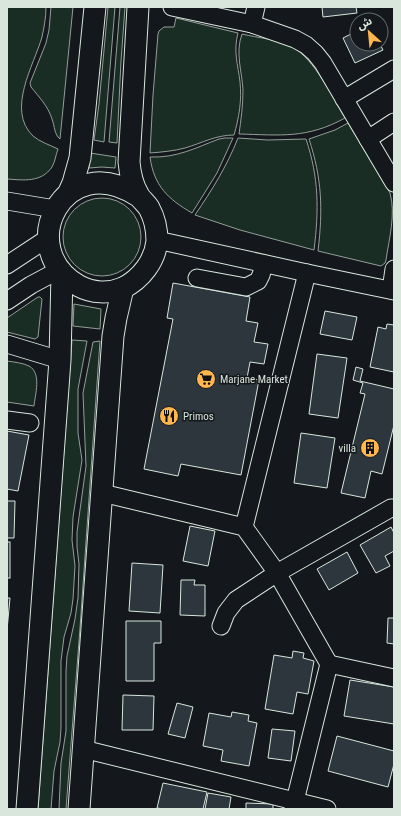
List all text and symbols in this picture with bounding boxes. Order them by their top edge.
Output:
north arrow [349,12,389,52]
text: ش [355,14,374,33]
supermarket icon: Marjane Market [195,368,217,390]
place label: Marjane Market [220,373,288,386]
restaurant icon: Primos [158,405,180,427]
place label: Primos [183,410,214,423]
building icon: villa [359,437,381,459]
place label: villa [338,442,356,455]

